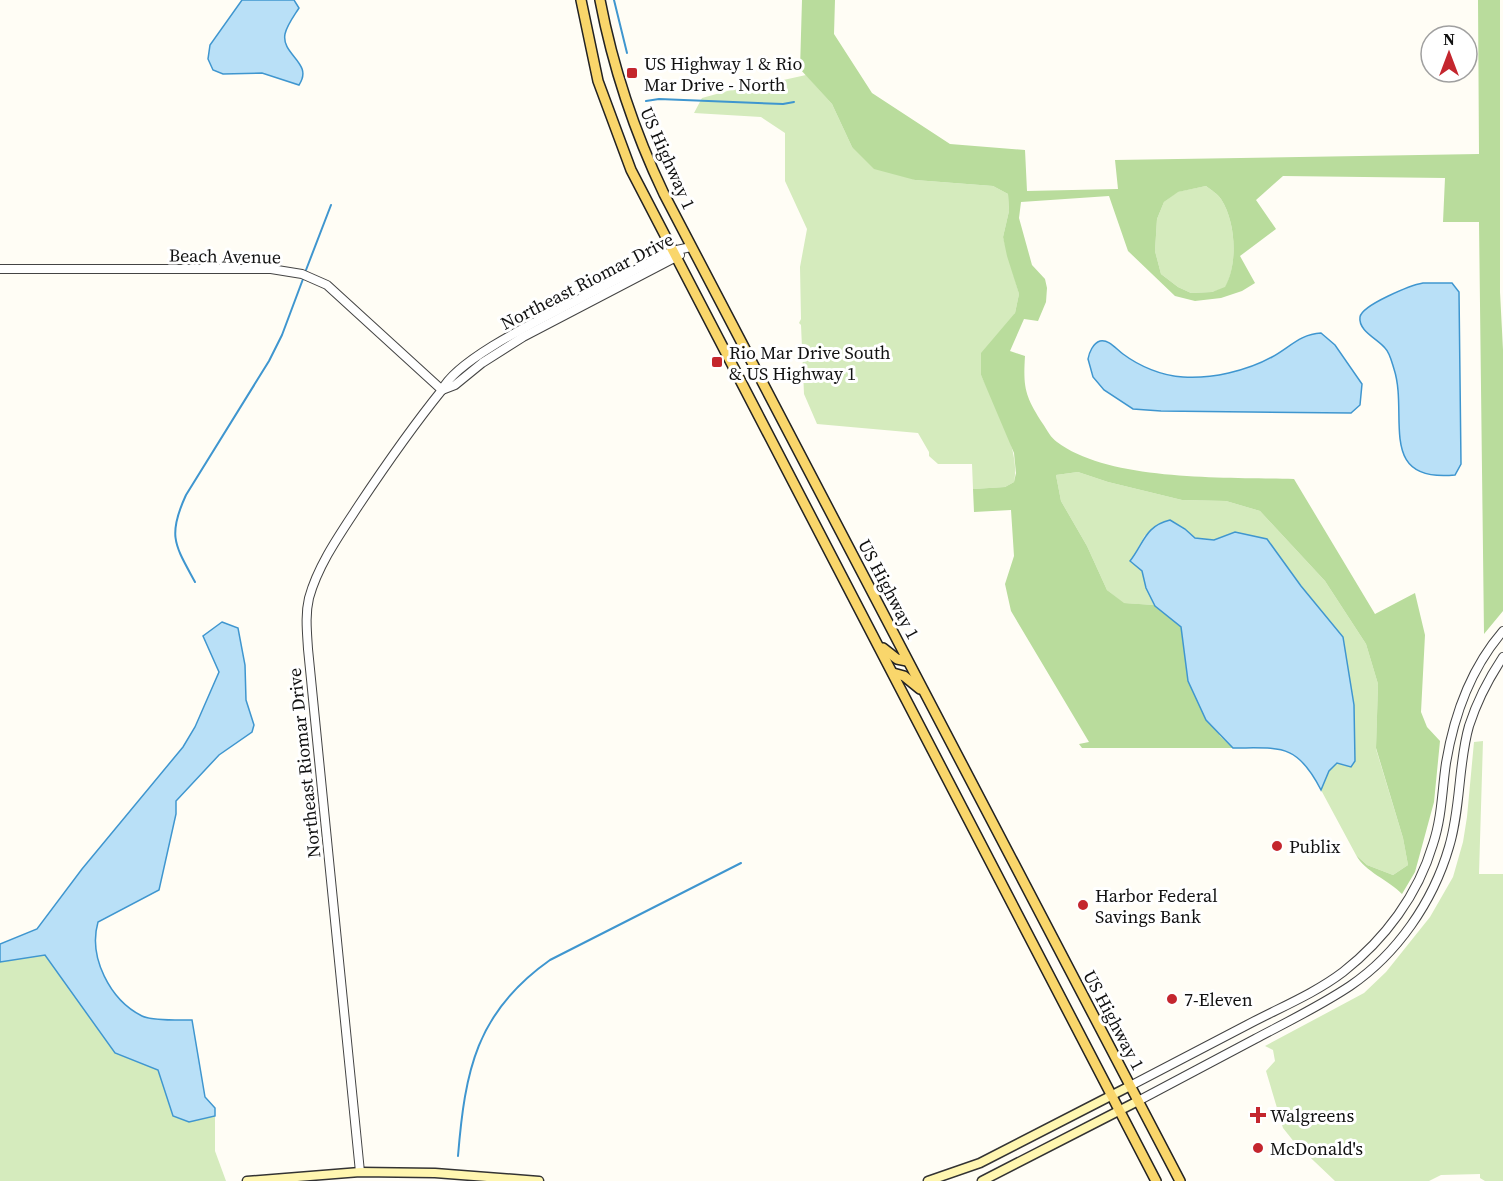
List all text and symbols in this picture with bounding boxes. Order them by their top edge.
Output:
north arrow [1419,24,1479,84]
text: N [1443,28,1455,50]
place label: US Highway 1 & Rio Mar Drive - North [644,51,802,97]
marker: US Highway 1 & Rio Mar Drive - North [625,66,639,80]
street label: US Highway 1 [634,103,702,213]
street label: Northeast Riomar Drive [496,227,678,335]
street label: Beach Avenue [169,243,281,269]
place label: Rio Mar Drive South & US Highway 1 [729,340,891,386]
marker: Rio Mar Drive South & US Highway 1 [710,355,724,369]
street label: US Highway 1 [852,535,926,643]
street label: Northeast Riomar Drive [282,667,326,859]
place label: Publix [1289,834,1341,859]
marker: Publix [1270,839,1284,853]
place label: Harbor Federal Savings Bank [1095,883,1218,929]
marker: Harbor Federal Savings Bank [1076,898,1090,912]
street label: US Highway 1 [1077,966,1151,1074]
place label: 7-Eleven [1184,987,1253,1012]
marker: 7-Eleven [1165,992,1179,1006]
place label: Walgreens [1270,1103,1354,1128]
marker: Walgreens [1251,1108,1265,1122]
place label: McDonald's [1270,1136,1363,1161]
marker: McDonald's [1251,1141,1265,1155]

